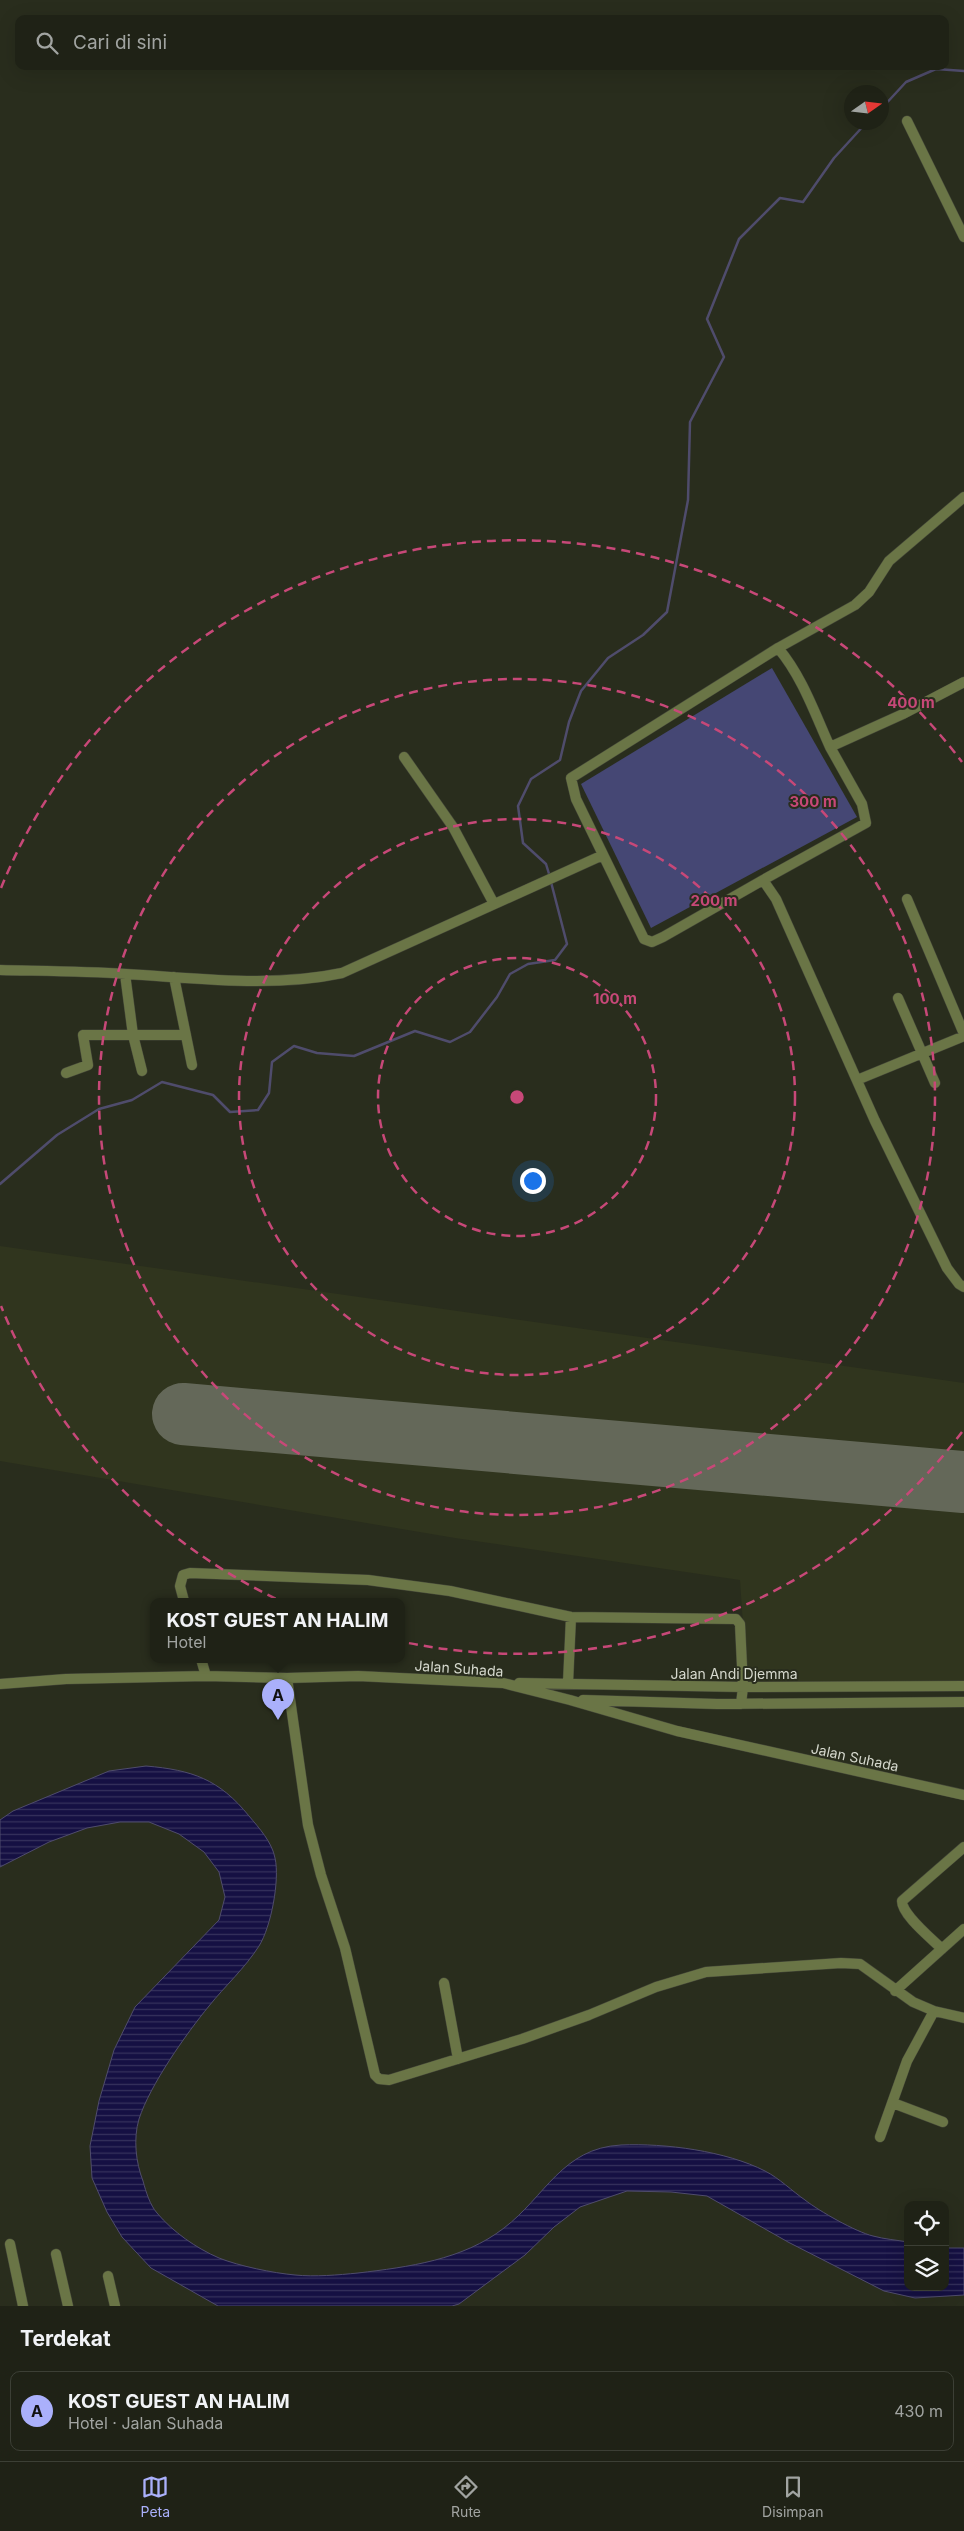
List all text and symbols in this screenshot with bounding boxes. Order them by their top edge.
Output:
search box [15,15,949,70]
icon: search [33,29,61,57]
text: Cari di sini [73,31,167,54]
north arrow [844,85,889,130]
text: 400 m [887,693,935,712]
text: 300 m [789,792,837,811]
text: 200 m [691,891,737,910]
text: 100 m [593,989,637,1008]
centre of rings [508,1088,526,1106]
your location [520,1168,546,1194]
popup [150,1598,405,1663]
text: KOST GUEST AN HALIM [167,1609,388,1632]
text: Hotel [167,1632,206,1652]
street label: Jalan Suhada [414,1656,504,1680]
street label: Jalan Andi Djemma [670,1665,798,1682]
pin: A [262,1679,294,1720]
street label: Jalan Suhada [810,1739,900,1775]
map controls [904,2201,949,2291]
button: locate [904,2201,949,2246]
button: layers [904,2246,949,2291]
text: Terdekat [20,2326,111,2351]
text: KOST GUEST AN HALIM [68,2390,290,2413]
text: A [31,2401,43,2421]
text: 430 m [894,2401,943,2421]
text: Hotel · Jalan Suhada [68,2413,223,2433]
tab: Peta [141,2473,170,2520]
tab: Rute [451,2473,481,2520]
tab: Disimpan [762,2473,823,2520]

